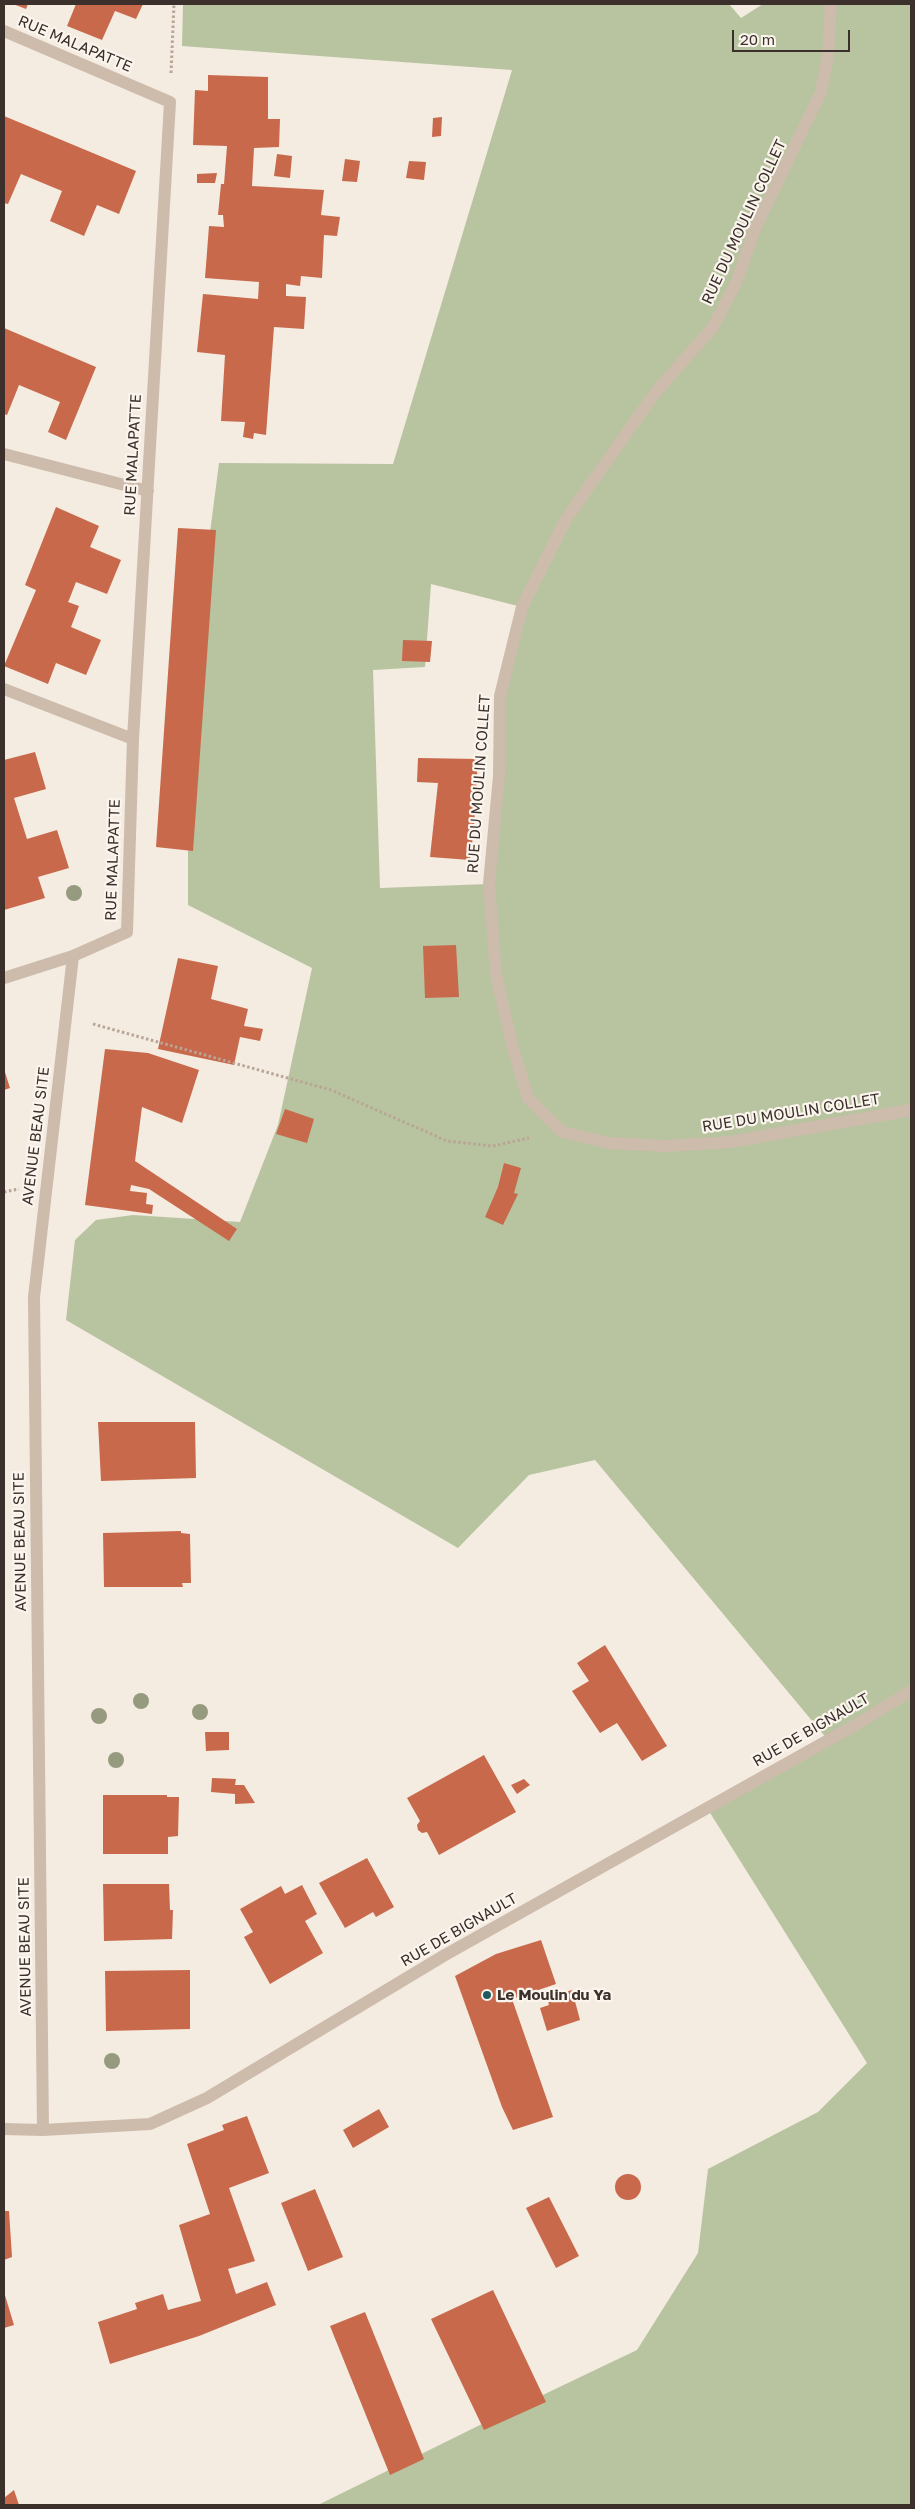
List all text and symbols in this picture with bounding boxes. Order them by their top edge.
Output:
street label: RUE MALAPATTE [15,12,135,76]
scale bar [735,20,852,52]
text: 20 m [740,30,775,48]
street label: RUE DU MOULIN COLLET [698,137,790,307]
street label: RUE MALAPATTE [121,394,145,516]
street label: RUE DU MOULIN COLLET [464,694,494,874]
street label: RUE MALAPATTE [102,799,124,921]
street label: AVENUE BEAU SITE [19,1066,53,1206]
street label: RUE DU MOULIN COLLET [701,1090,881,1136]
street label: AVENUE BEAU SITE [10,1472,30,1612]
street label: RUE DE BIGNAULT [750,1689,872,1771]
street label: AVENUE BEAU SITE [15,1877,35,2017]
street label: RUE DE BIGNAULT [398,1889,520,1971]
place label: Le Moulin du Ya [497,1986,611,2004]
marker: Le Moulin du Ya [481,1989,493,2001]

